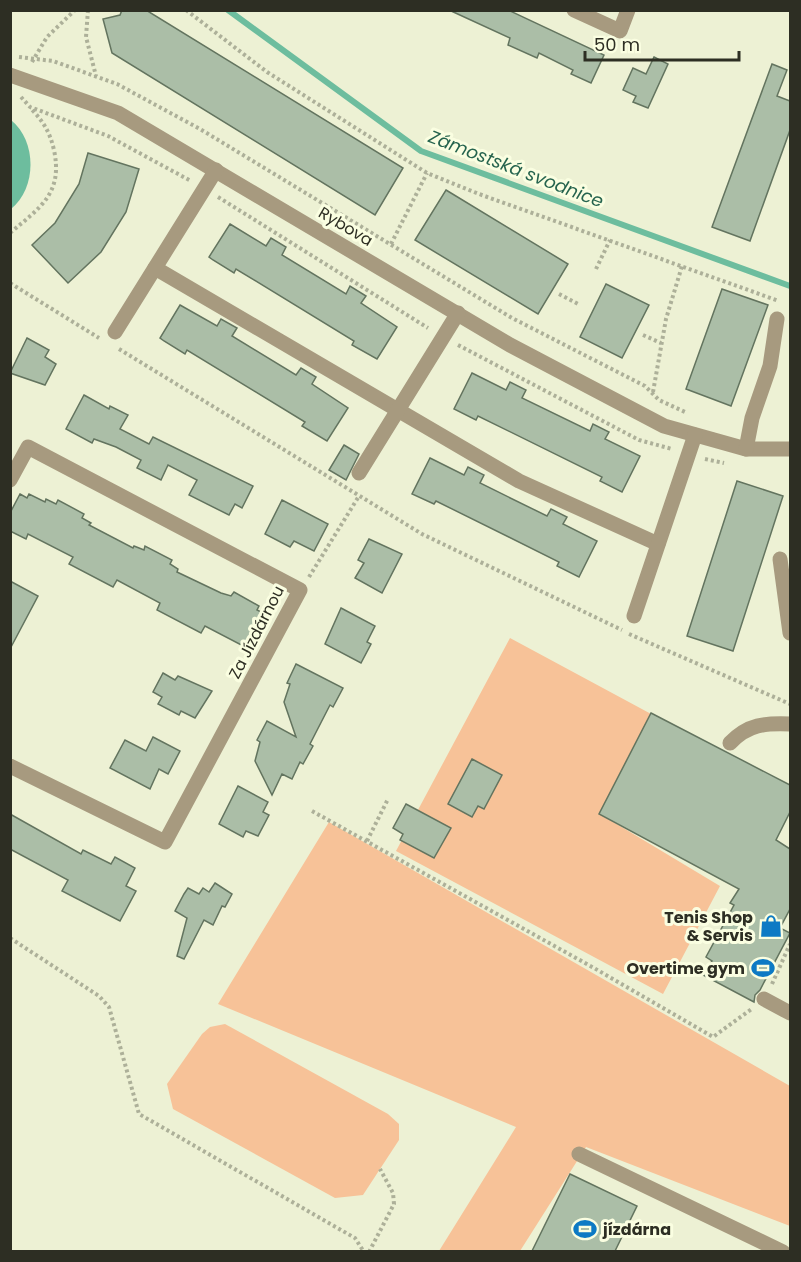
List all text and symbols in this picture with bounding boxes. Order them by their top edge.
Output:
scale bar [585,24,740,62]
text: 50 m [594,32,640,57]
water label: Zámostská svodnice [424,123,607,213]
street label: Rybova [314,201,377,252]
street label: Za Jízdárnou [223,582,290,683]
place label: Tenis Shop & Servis [664,906,753,947]
shop icon: Tenis Shop & Servis [758,913,784,939]
sports icon: Overtime gym [750,955,776,981]
place label: Overtime gym [626,957,745,980]
sports icon: jízdárna [572,1216,598,1242]
place label: jízdárna [602,1218,671,1241]

